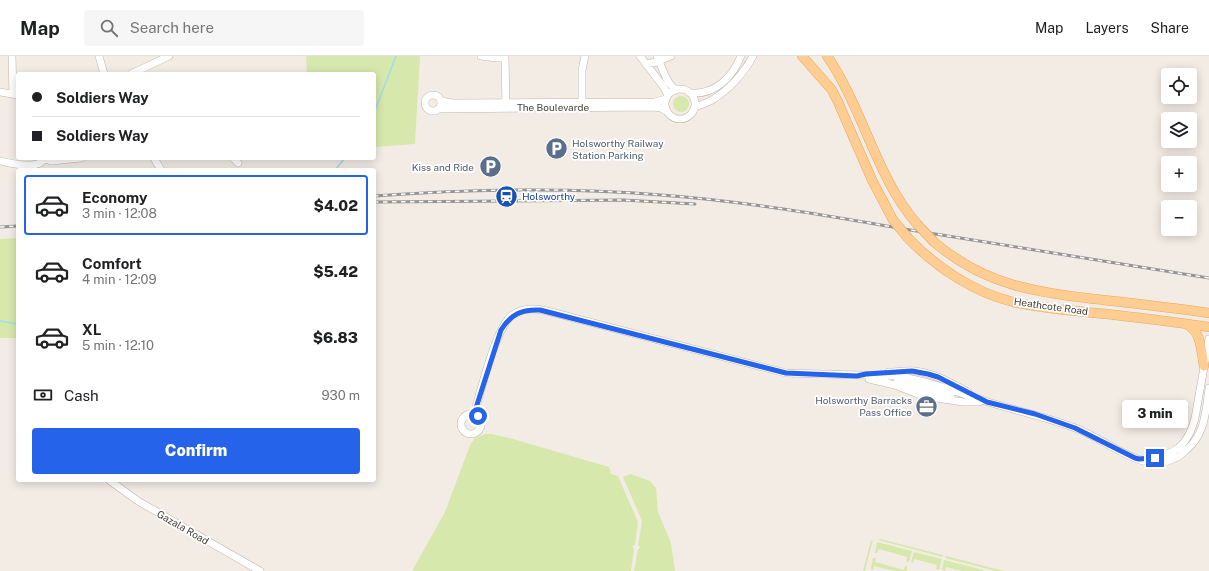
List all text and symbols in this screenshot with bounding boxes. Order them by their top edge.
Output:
search box [84,10,364,46]
text: Map [20,17,60,39]
icon: search [98,17,120,39]
text: Search here [130,19,214,36]
text: Map [1035,20,1063,36]
text: Layers [1085,20,1129,36]
text: Share [1151,20,1189,36]
map controls [1161,68,1197,236]
button: locate [1161,68,1197,104]
text: Soldiers Way [56,89,149,106]
street label: The Boulevarde [517,101,589,113]
button: layers [1161,112,1197,148]
text: Soldiers Way [56,127,149,144]
parking icon: Holsworthy Railway Station Parking [544,136,570,162]
place label: Holsworthy Railway Station Parking [572,137,664,161]
parking icon: Kiss and Ride [477,154,503,180]
button: + [1161,156,1197,192]
place label: Kiss and Ride [412,161,474,173]
station icon: Holsworthy [494,183,520,209]
icon: car [34,187,70,223]
text: Economy [82,189,147,206]
place label: Holsworthy [522,190,576,202]
text: $4.02 [314,197,358,214]
button: − [1161,200,1197,236]
text: 3 min · 12:08 [82,206,157,221]
icon: car [34,253,70,289]
text: Comfort [82,255,142,272]
text: $5.42 [313,263,358,280]
text: 4 min · 12:09 [82,272,157,287]
street label: Heathcote Road [1013,295,1089,317]
icon: car [34,319,70,355]
text: XL [82,321,101,338]
text: $6.83 [313,329,358,346]
text: 5 min · 12:10 [82,338,154,353]
icon: cash [32,384,54,406]
text: Cash [64,387,99,404]
text: 930 m [322,388,360,403]
office icon: Holsworthy Barracks Pass Office [914,393,940,419]
place label: Holsworthy Barracks Pass Office [815,394,912,418]
callout: 3 min [1122,400,1188,428]
text: 3 min [1138,406,1172,421]
route start [469,407,487,425]
button: Confirm [32,428,360,474]
route end [1146,449,1164,467]
street label: Gazala Road [155,507,211,547]

